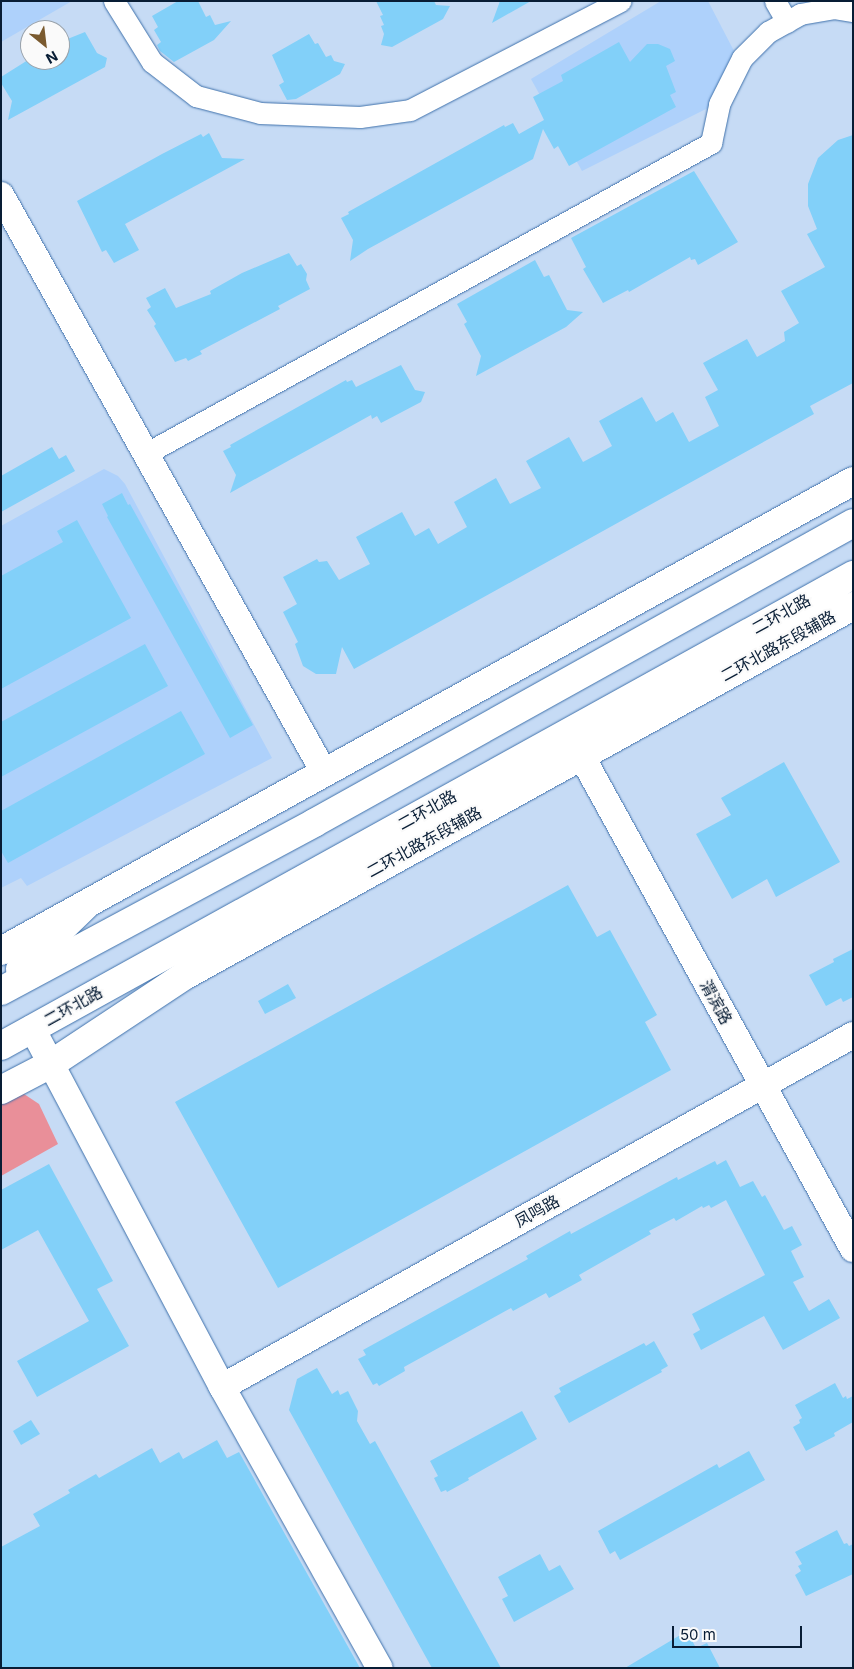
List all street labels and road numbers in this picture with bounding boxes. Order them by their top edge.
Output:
street label: 二环北路 [748,590,814,638]
street label: 二环北路东段辅路 [717,607,839,685]
street label: 二环北路 [394,786,460,834]
street label: 二环北路东段辅路 [363,803,485,881]
street label: 渭滨路 [696,976,736,1028]
street label: 二环北路 [40,982,106,1030]
street label: 凤鸣路 [511,1191,563,1231]

